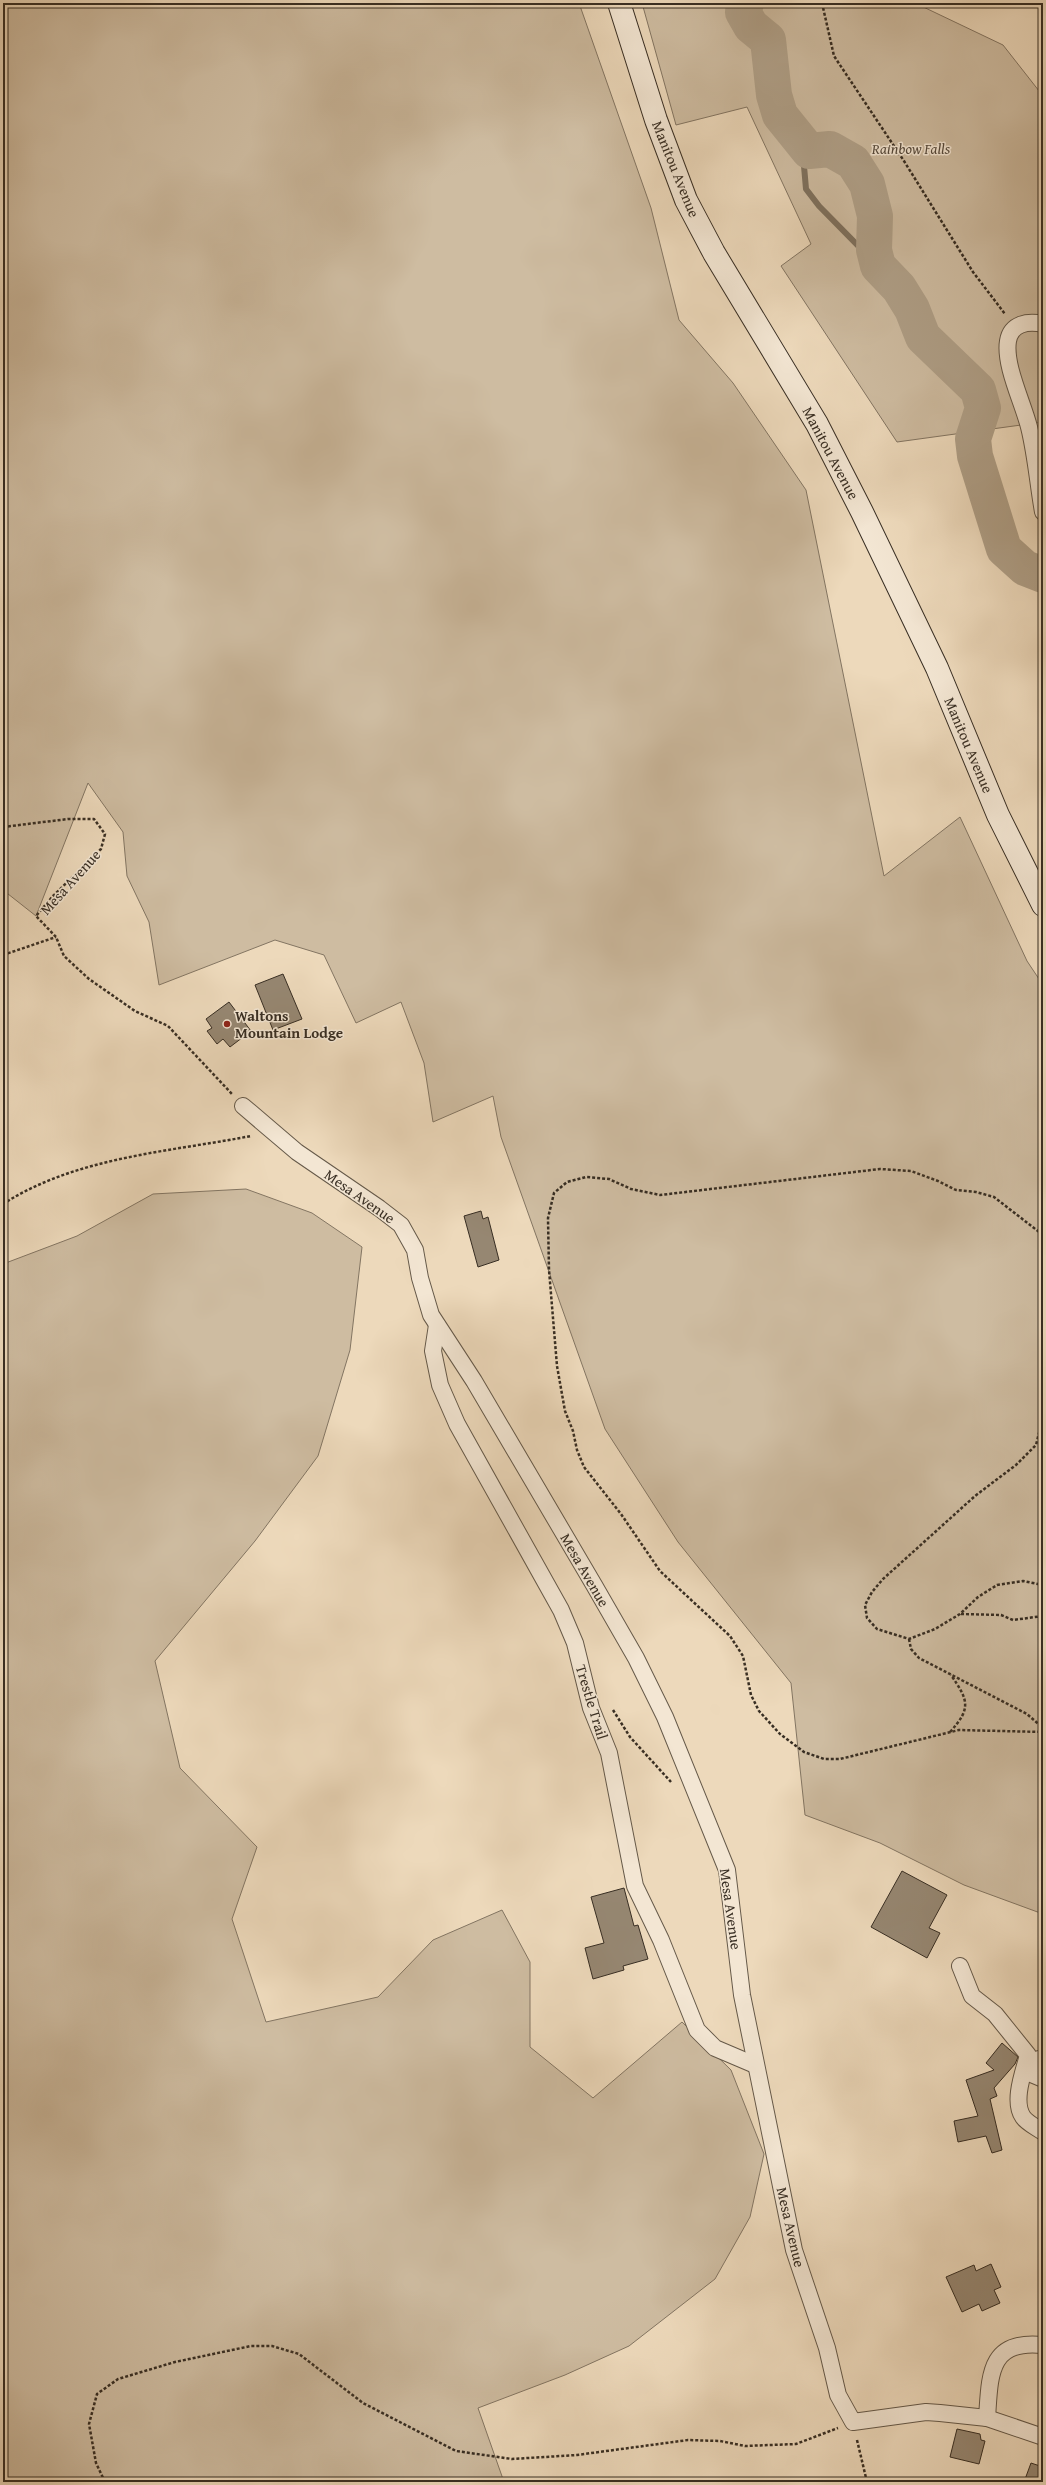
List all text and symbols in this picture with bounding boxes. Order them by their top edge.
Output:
street label: Manitou Avenue [647,118,705,220]
park label: Rainbow Falls [871,138,951,159]
street label: Manitou Avenue [798,403,864,503]
street label: Manitou Avenue [939,694,999,796]
street label: Mesa Avenue [35,845,105,919]
place label: Waltons Mountain Lodge [235,1005,343,1043]
marker: Waltons Mountain Lodge [222,1019,232,1029]
street label: Mesa Avenue [320,1164,400,1228]
street label: Mesa Avenue [555,1529,615,1611]
street label: Trestle Trail [571,1662,613,1742]
street label: Mesa Avenue [715,1867,747,1951]
street label: Mesa Avenue [772,2185,810,2269]

